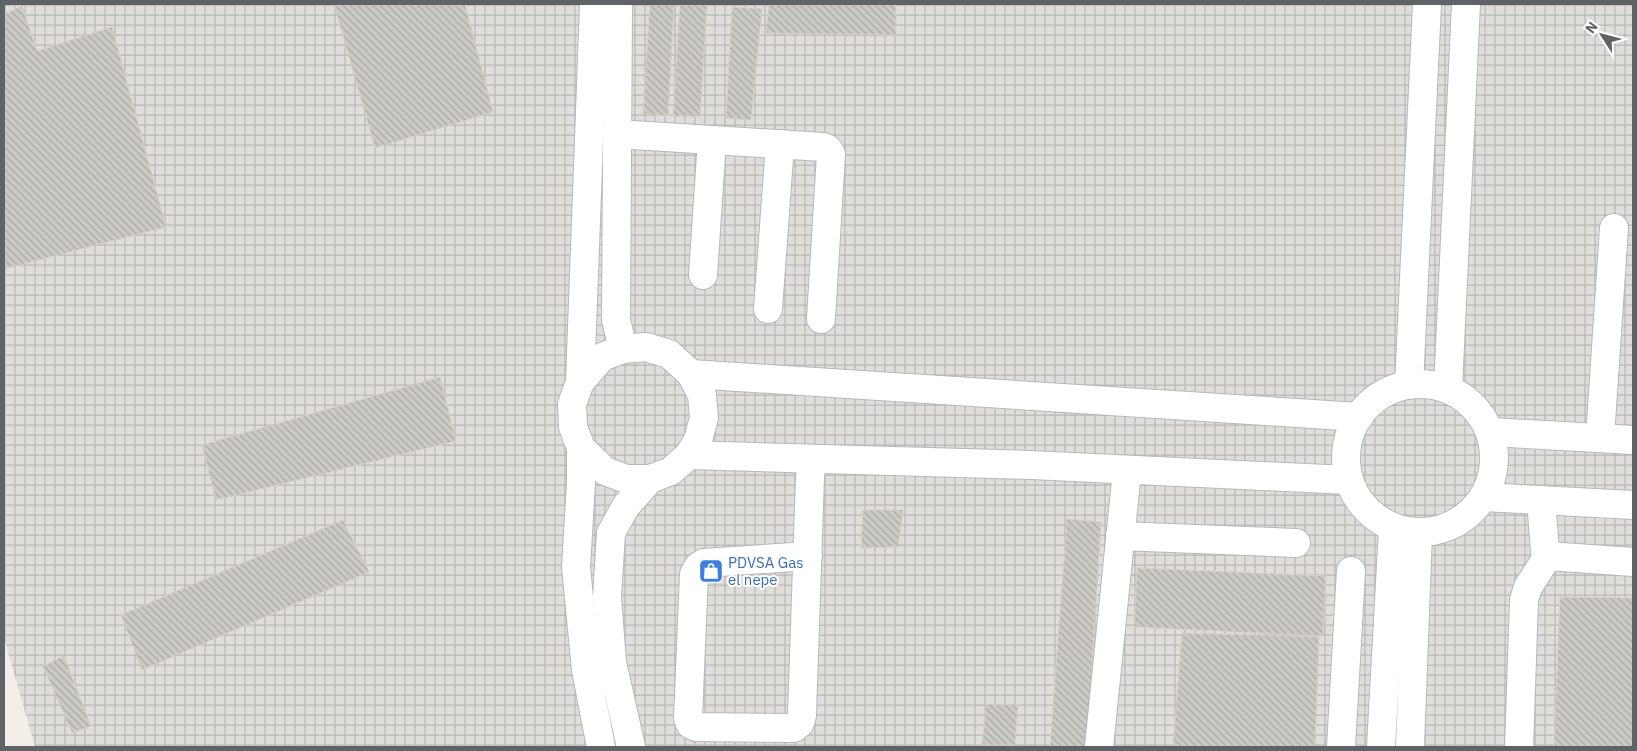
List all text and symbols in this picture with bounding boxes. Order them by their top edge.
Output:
north arrow [1577,10,1627,60]
text: N [1581,18,1602,37]
place label: PDVSA Gas el nepe [728,553,804,589]
shop icon: PDVSA Gas el nepe [698,558,724,584]

